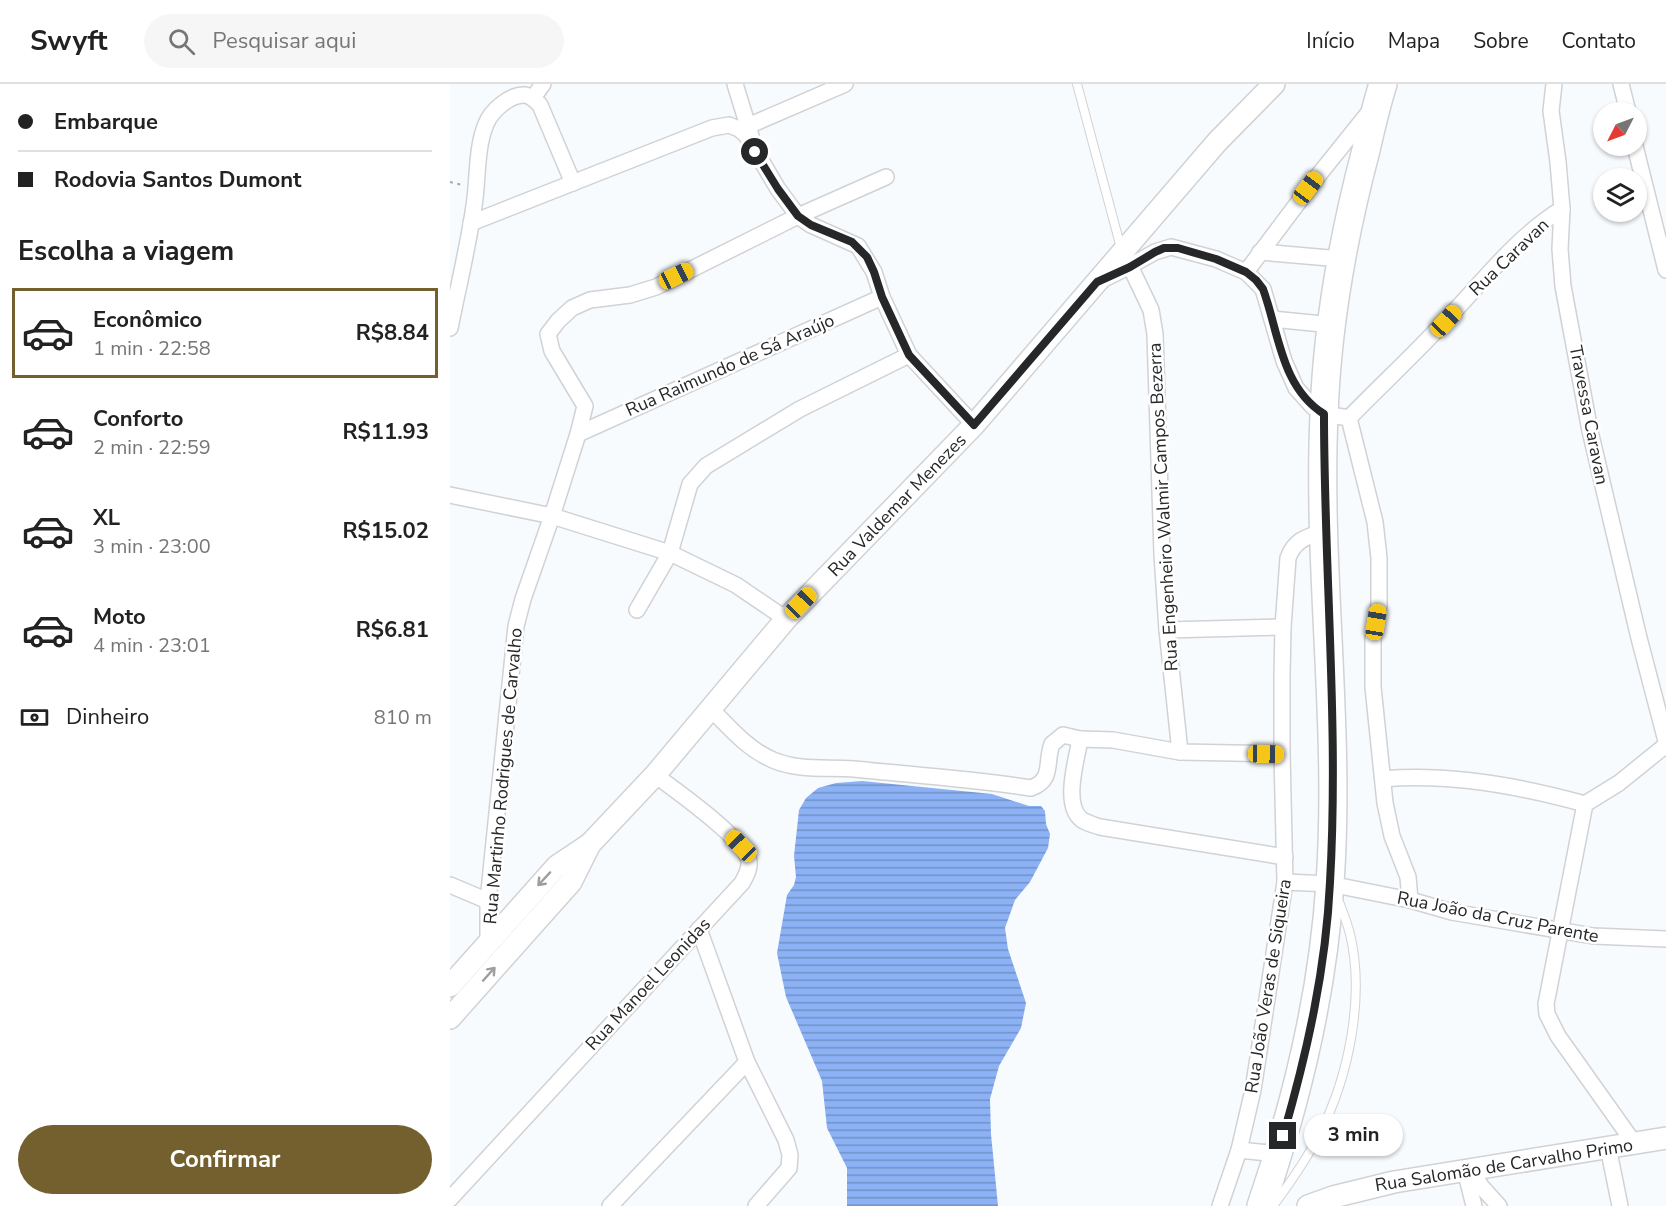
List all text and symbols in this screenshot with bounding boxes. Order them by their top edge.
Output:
search box [144,14,564,68]
text: Swyft [30,22,108,60]
icon: search [165,25,198,58]
text: Pesquisar aqui [213,26,356,56]
text: Início [1306,27,1355,55]
text: Mapa [1388,27,1440,55]
text: Sobre [1473,27,1529,55]
text: Contato [1562,27,1636,55]
north arrow [1593,102,1647,156]
map controls [1593,102,1647,222]
text: Embarque [54,107,158,137]
route start [741,138,768,165]
text: Rodovia Santos Dumont [54,165,302,195]
car [1290,168,1326,208]
button: layers [1593,168,1647,222]
street label: Rua Caravan [1464,213,1554,301]
text: Escolha a viagem [18,233,234,270]
car [656,260,696,292]
car [1427,302,1465,340]
text: Econômico [93,305,202,335]
icon: car [21,306,75,360]
street label: Rua Raimundo de Sá Araújo [622,308,838,422]
text: R$8.84 [356,318,429,348]
text: 1 min · 22:58 [93,335,211,362]
street label: Rua Engenheiro Walmir Campos Bezerra [1142,342,1184,672]
street label: Travessa Caravan [1564,343,1614,487]
text: Conforto [93,404,183,434]
icon: car [21,405,75,459]
text: R$11.93 [342,417,429,447]
street label: Rua Valdemar Menezes [822,428,972,582]
text: 2 min · 22:59 [93,434,211,461]
text: XL [93,503,120,533]
icon: car [21,504,75,558]
text: R$15.02 [342,516,429,546]
text: 3 min · 23:00 [93,533,211,560]
car [782,584,820,622]
text: Moto [93,602,146,632]
icon: car [21,603,75,657]
car [1364,603,1388,641]
text: R$6.81 [356,615,429,645]
street label: Rua Martinho Rodrigues de Carvalho [478,627,528,925]
text: 4 min · 23:01 [93,632,211,659]
icon: cash [18,701,51,734]
text: Dinheiro [66,702,149,732]
text: 810 m [374,704,432,731]
car [1248,745,1284,763]
car [722,827,760,865]
one-way arrow [537,872,552,887]
street label: Rua João Veras de Siqueira [1239,877,1297,1095]
street label: Rua João da Cruz Parente [1395,886,1601,948]
street label: Rua Manoel Leonidas [580,912,716,1056]
one-way arrow [482,967,496,982]
callout: 3 min [1304,1115,1403,1157]
text: 3 min [1328,1121,1379,1148]
route end [1269,1122,1296,1149]
button: Confirmar [18,1125,432,1194]
street label: Rua Salomão de Carvalho Primo [1373,1133,1635,1197]

